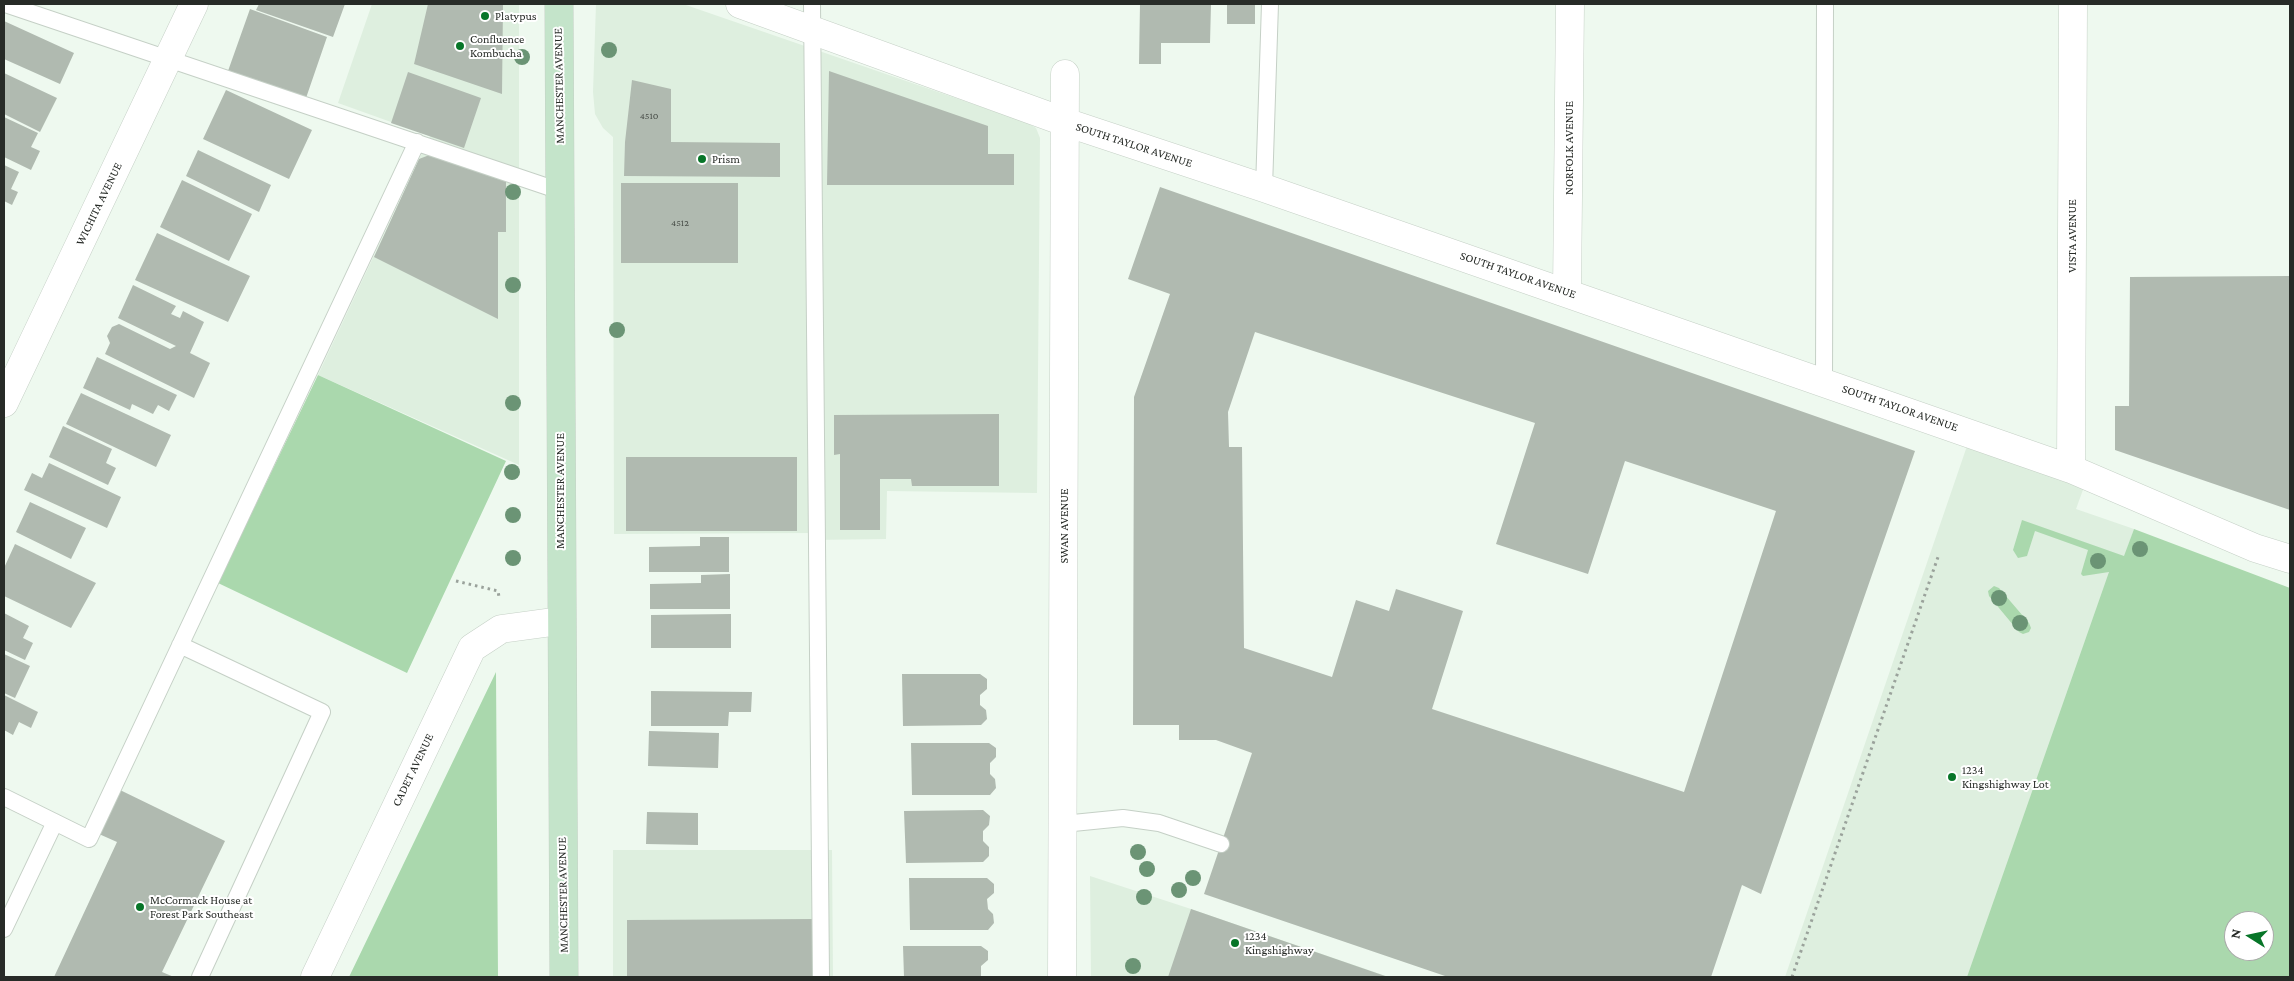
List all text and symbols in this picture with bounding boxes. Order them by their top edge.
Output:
place label: Platypus [495,9,537,23]
marker: Platypus [479,10,491,22]
street label: MANCHESTER AVENUE [551,28,567,144]
place label: Confluence Kombucha [470,32,524,60]
marker: Confluence Kombucha [454,40,466,52]
street label: NORFOLK AVENUE [1562,101,1576,195]
house number: 4510 [640,110,658,122]
street label: SOUTH TAYLOR AVENUE [1074,119,1194,171]
place label: Prism [712,152,740,166]
marker: Prism [696,153,708,165]
street label: WICHITA AVENUE [73,160,125,248]
street label: VISTA AVENUE [2065,199,2079,273]
house number: 4512 [671,217,689,229]
street label: SOUTH TAYLOR AVENUE [1458,248,1578,302]
street label: SOUTH TAYLOR AVENUE [1840,381,1960,435]
street label: MANCHESTER AVENUE [553,433,567,549]
street label: SWAN AVENUE [1057,488,1071,564]
street label: CADET AVENUE [389,731,437,809]
place label: 1234 Kingshighway Lot [1962,763,2049,791]
marker: 1234 Kingshighway Lot [1946,771,1958,783]
street label: MANCHESTER AVENUE [555,837,571,953]
place label: McCormack House at Forest Park Southeast [150,893,253,921]
marker: McCormack House at Forest Park Southeast [134,901,146,913]
north arrow [2224,911,2274,961]
text: N [2227,927,2244,940]
place label: 1234 Kingshighway [1245,929,1314,957]
marker: 1234 Kingshighway [1229,937,1241,949]

